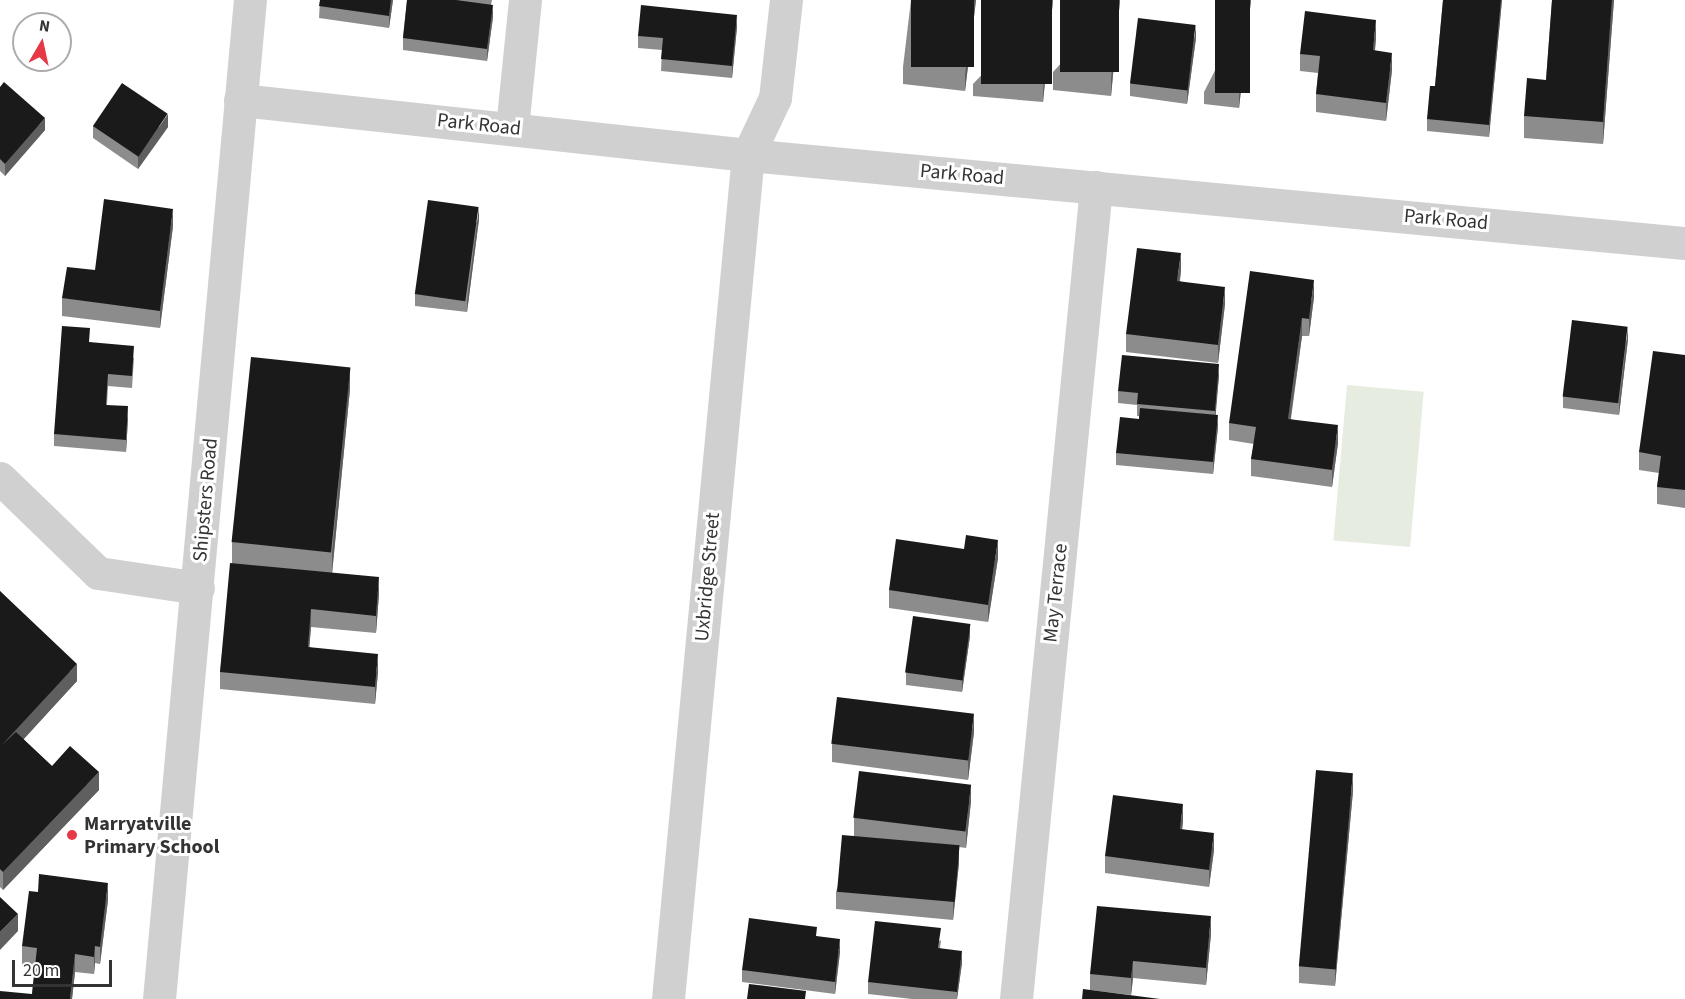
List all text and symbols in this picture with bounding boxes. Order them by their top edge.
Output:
north arrow [12,12,72,72]
text: N [38,14,51,38]
street label: Park Road [436,109,522,141]
street label: Park Road [919,159,1005,191]
street label: Park Road [1403,204,1489,236]
street label: Shipsters Road [189,437,223,563]
street label: Uxbridge Street [690,511,726,643]
street label: May Terrace [1039,542,1073,644]
place label: Marryatville Primary School [84,812,219,859]
marker: Marryatville Primary School [65,828,79,842]
scale bar [15,948,116,986]
text: 20 m [23,958,59,983]

